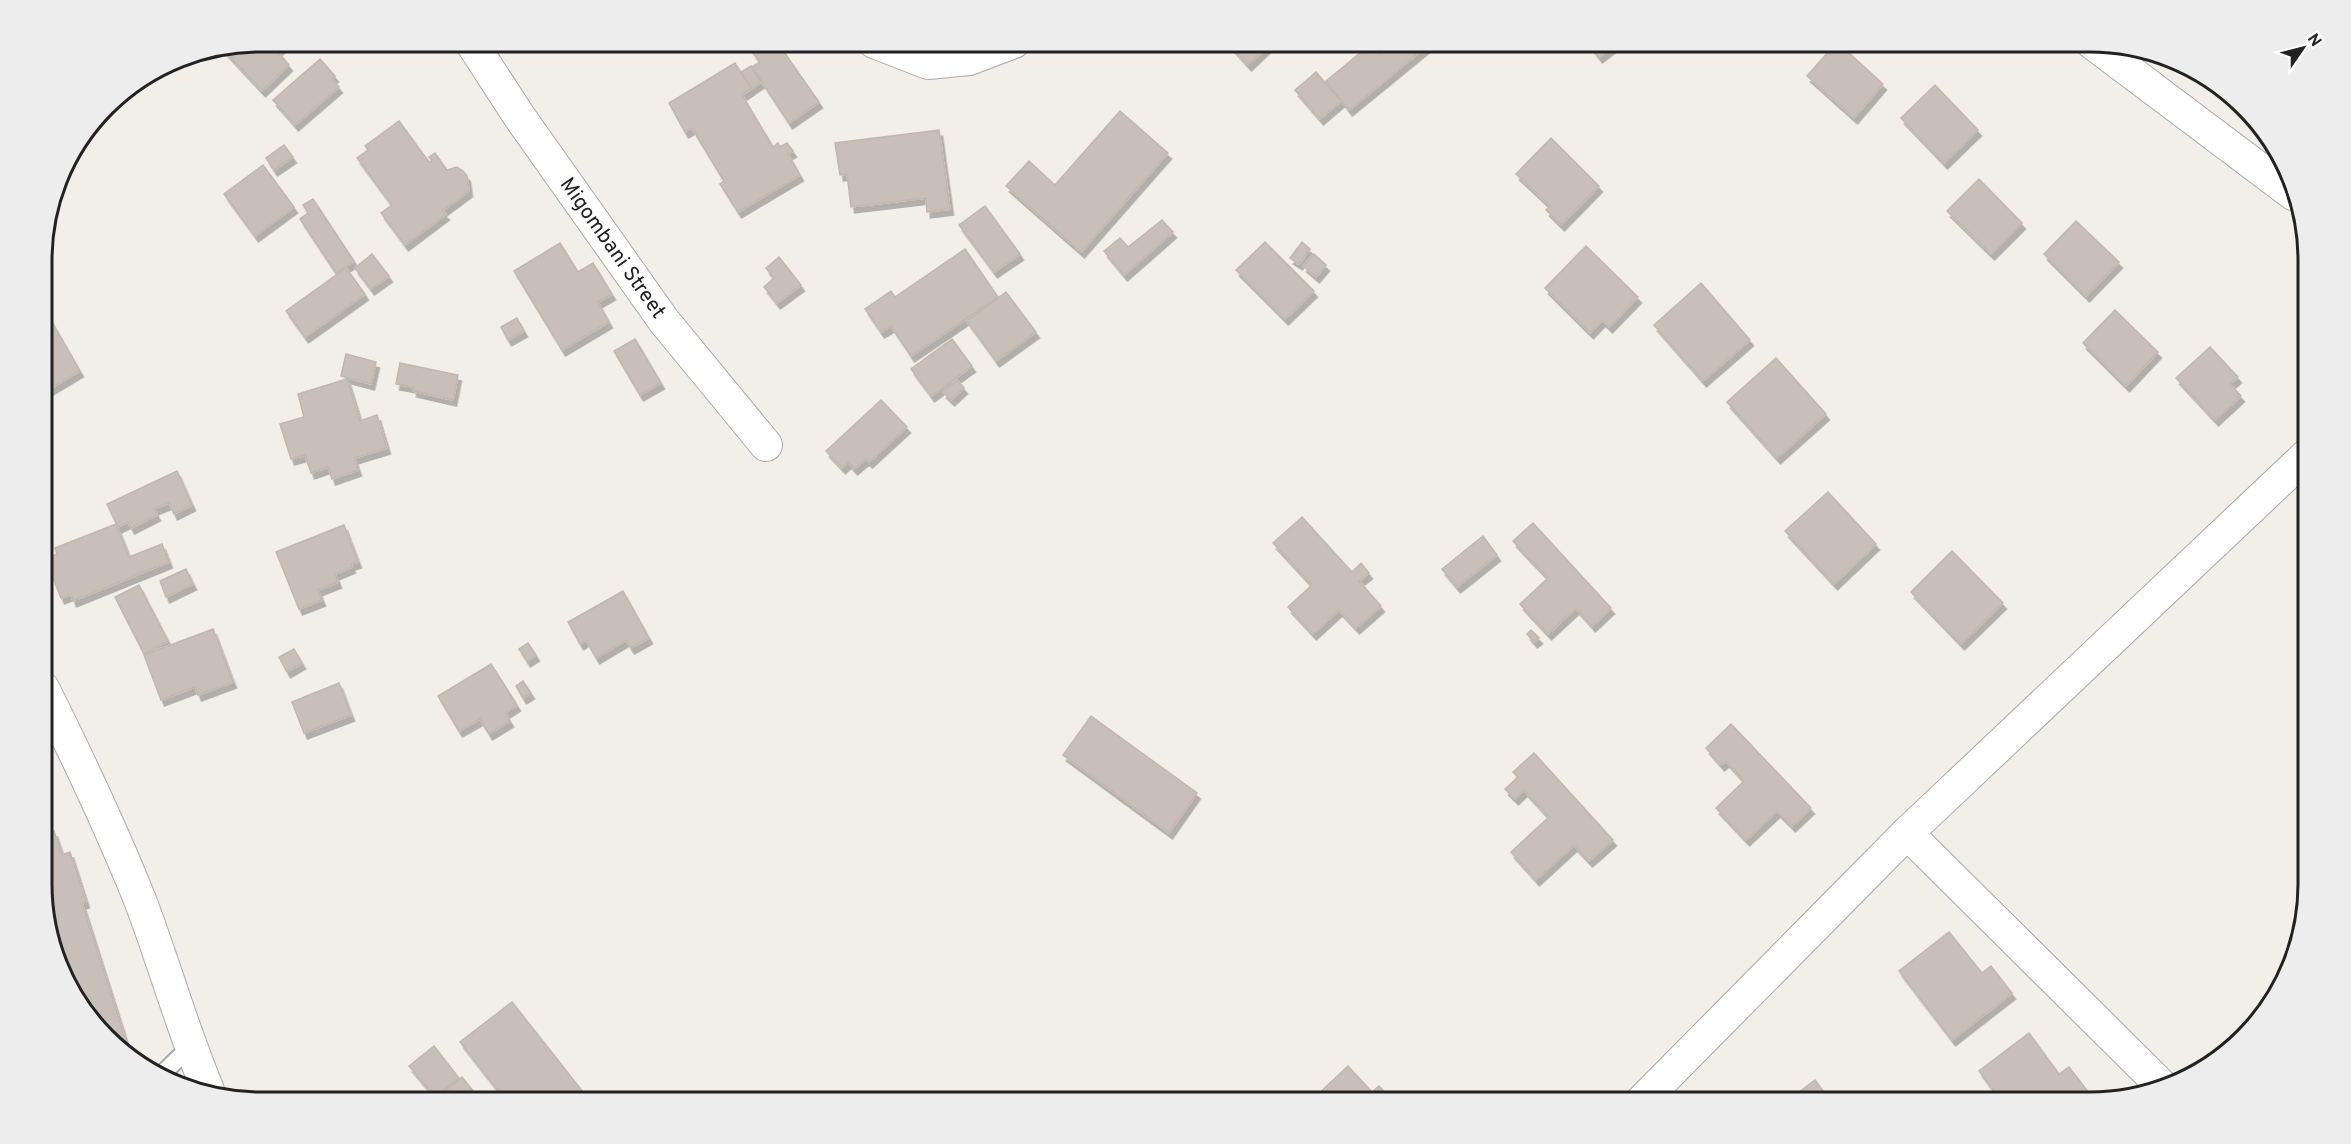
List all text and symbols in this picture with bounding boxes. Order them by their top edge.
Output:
north arrow [2273,18,2333,78]
text: N [2302,30,2325,51]
street label: Migombani Street [553,172,672,324]

